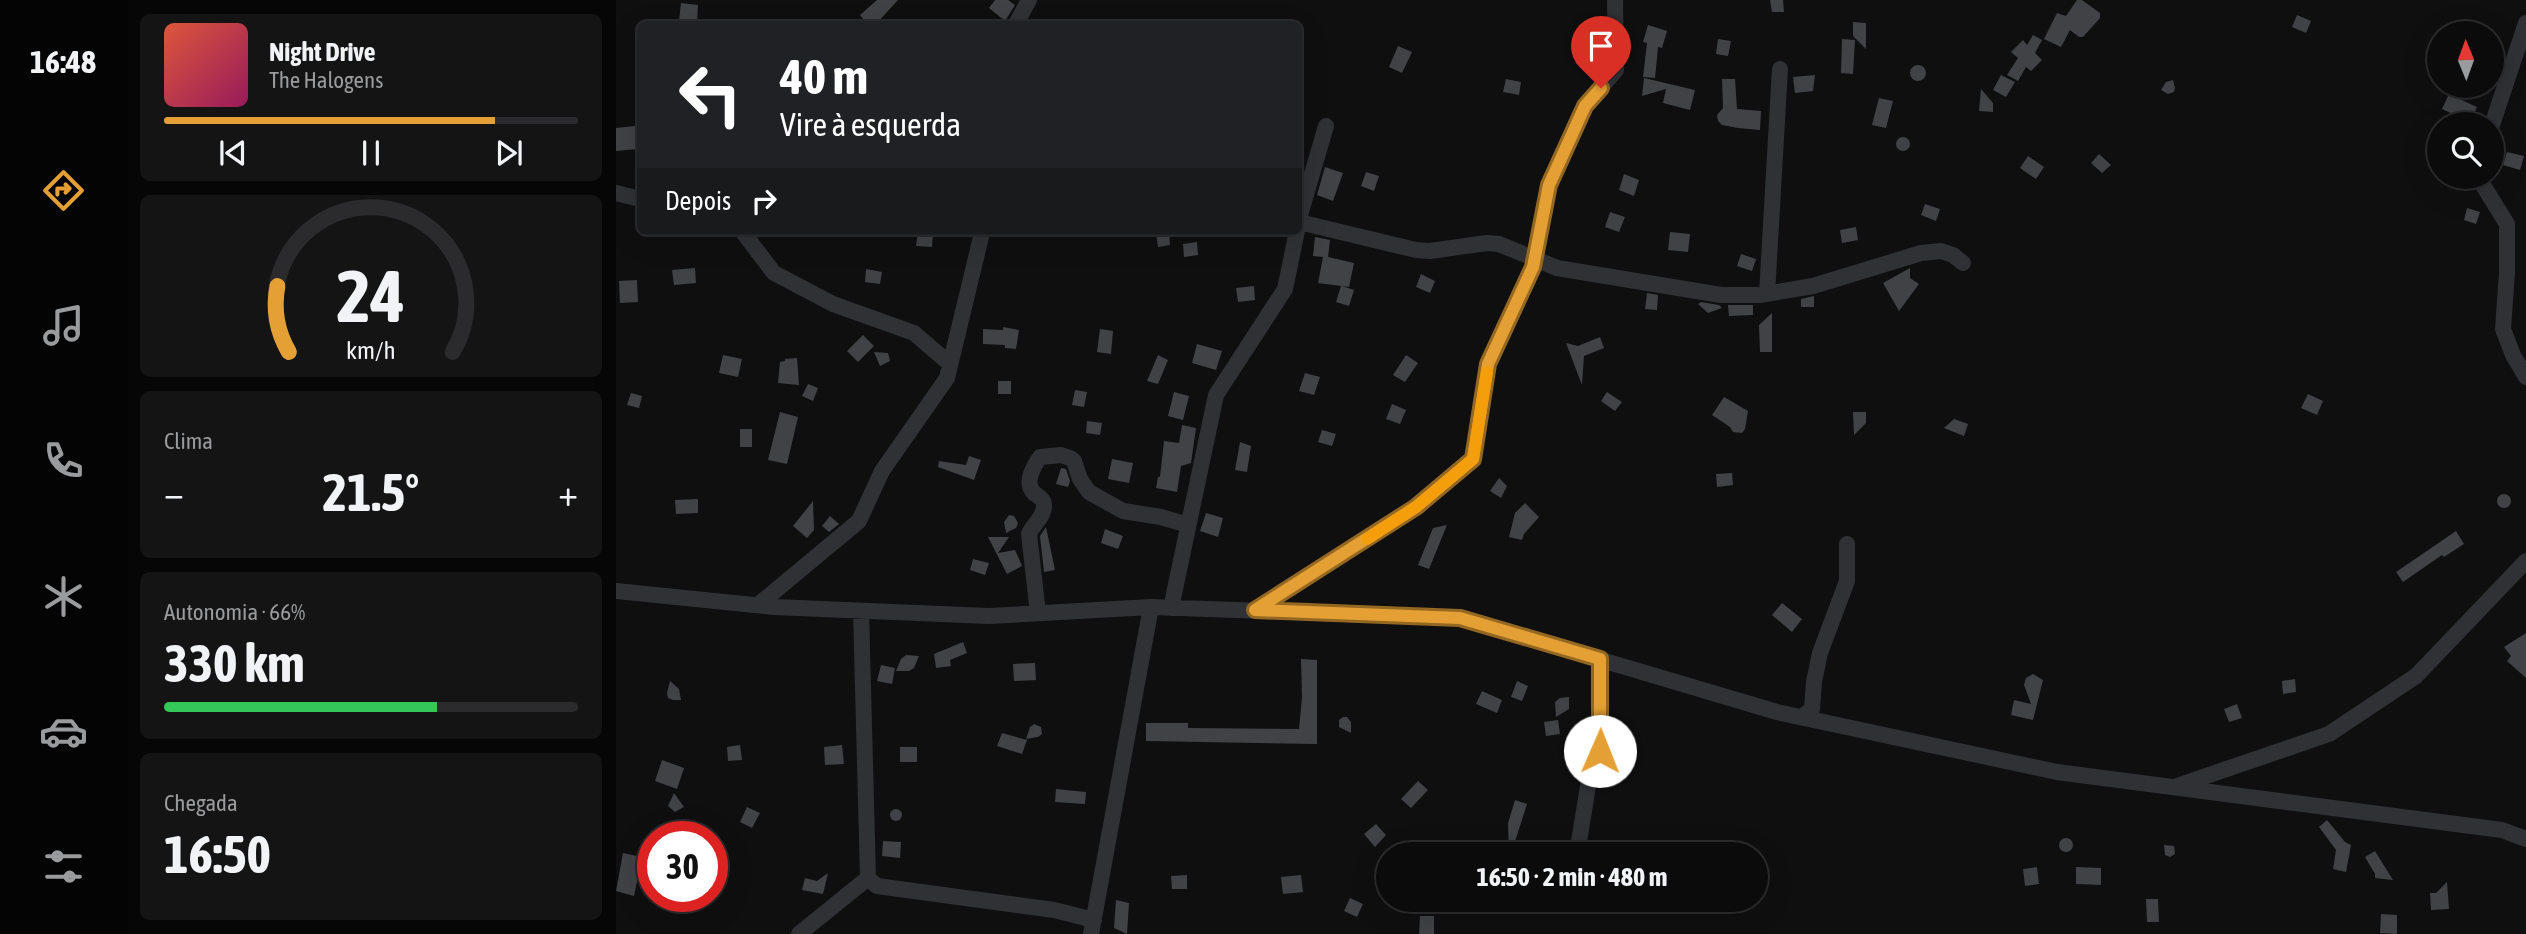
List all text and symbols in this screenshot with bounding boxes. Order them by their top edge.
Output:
pin [1571,16,1631,88]
north arrow [2427,21,2504,98]
map controls [2427,21,2504,189]
icon: arrive [1582,27,1620,65]
text: Night Drive [269,37,376,67]
text: 16:48 [30,43,96,80]
text: 40 m [780,48,868,104]
icon: left [665,49,756,140]
text: The Halogens [269,67,383,93]
text: Vire à esquerda [780,106,961,143]
button: search [2427,112,2504,189]
icon: previous [214,134,252,172]
icon: pause [352,134,390,172]
icon: next [490,134,528,172]
icon: directions [39,166,88,215]
icon: right [745,182,783,220]
text: Depois [665,186,731,216]
text: 24 [337,254,405,337]
icon: music [39,301,88,350]
text: km/h [346,336,396,364]
text: Clima [164,428,213,454]
icon: phone [39,436,88,485]
text: 21.5° [323,462,419,522]
text: − [164,471,184,514]
text: + [558,471,578,514]
icon: climate [39,572,88,621]
text: Autonomia · 66% [164,599,305,625]
text: 330 km [164,633,305,693]
icon: car [39,707,88,756]
position arrow [1563,714,1637,788]
text: Chegada [164,790,238,816]
speed limit sign: 30 [637,821,728,912]
text: 16:50 [164,824,271,884]
icon: filters [39,842,88,891]
text: 16:50 · 2 min · 480 m [1477,862,1667,892]

